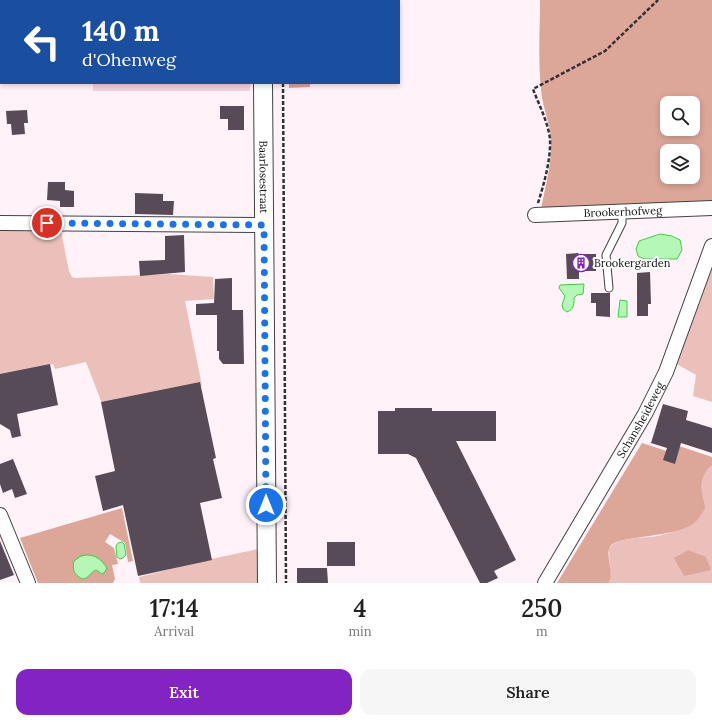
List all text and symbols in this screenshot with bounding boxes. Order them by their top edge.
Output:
text: 140 m [82,13,160,49]
icon: left [16,16,68,68]
text: d'Ohenweg [82,48,176,71]
map controls [660,96,700,184]
button: search [660,96,700,136]
street label: Baarlosestraat [256,140,271,214]
button: layers [660,144,700,184]
street label: Brookerhofweg [583,203,663,220]
pin [30,206,64,240]
icon: arrive [36,212,58,234]
building icon: Brookergarden [571,253,591,273]
place label: Brookergarden [594,256,671,270]
street label: Schansheideweg [614,379,667,461]
position arrow [245,484,287,526]
text: 17:14 [150,593,199,624]
text: 4 [354,593,367,624]
text: 250 [521,593,562,624]
text: Arrival [154,623,194,640]
text: min [348,623,372,640]
text: m [536,623,548,640]
button: Exit [16,669,352,715]
button: Share [360,669,696,715]

